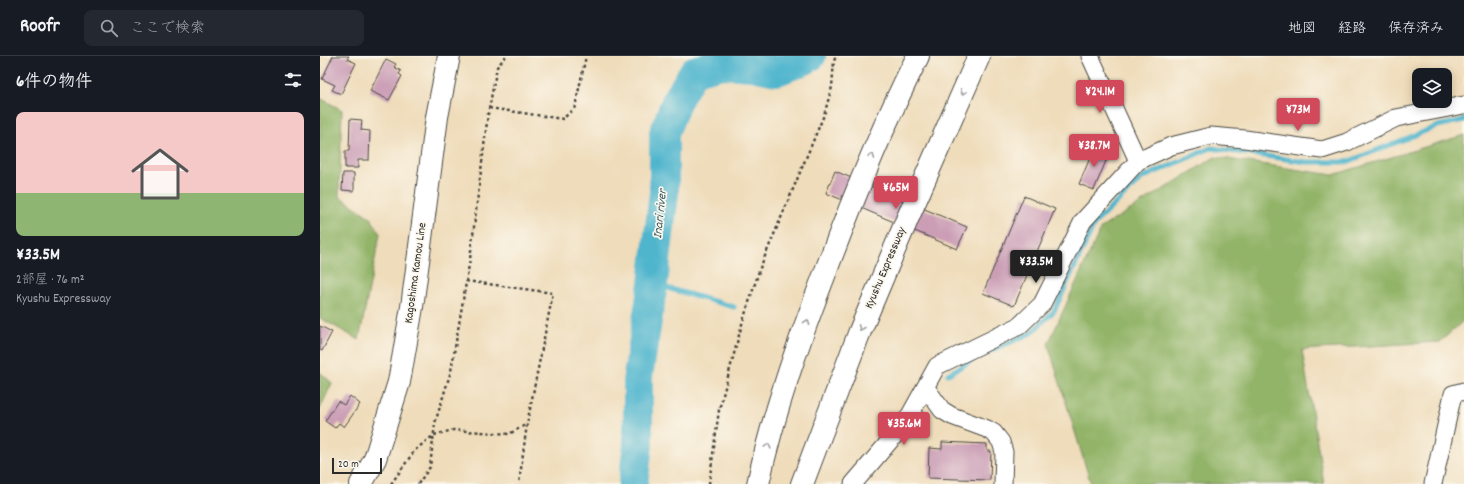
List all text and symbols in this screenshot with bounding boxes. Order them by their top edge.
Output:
search box [84,10,364,46]
text: Roofr [20,14,60,41]
icon: search [98,17,120,39]
text: ここで検索 [130,18,205,40]
text: 地図 [1288,19,1316,39]
text: 経路 [1338,19,1366,39]
text: 保存済み [1388,19,1444,39]
map controls [1412,68,1452,108]
button: layers [1412,68,1452,108]
icon: filters [282,69,304,91]
text: 6件の物件 [16,71,92,95]
pin: ¥24.1M [1067,80,1133,114]
text: ¥24.1M [1085,83,1115,102]
one-way arrow [960,87,968,95]
pin: ¥73M [1274,98,1322,132]
text: ¥73M [1286,101,1310,120]
pin: ¥38.7M [1061,134,1127,168]
text: ¥38.7M [1078,137,1110,156]
icon: home [124,138,196,210]
one-way arrow [867,152,875,160]
pin: ¥65M [872,176,920,210]
text: ¥65M [883,179,909,198]
water label: Inari river [649,186,673,240]
street label: Kagoshima Kamou Line [401,221,431,325]
street label: Kyushu Expressway [861,223,911,312]
text: ¥33.5M [16,244,60,268]
pin: ¥33.5M [1003,250,1069,284]
text: ¥33.5M [1019,253,1053,272]
text: 2部屋 · 76 m² [16,271,85,290]
text: Kyushu Expressway [16,290,111,309]
one-way arrow [802,319,810,326]
one-way arrow [858,324,866,332]
pin: ¥35.6M [871,412,937,446]
text: ¥35.6M [887,415,921,434]
one-way arrow [763,443,771,450]
scale bar [332,456,382,475]
text: 20 m [338,457,359,473]

